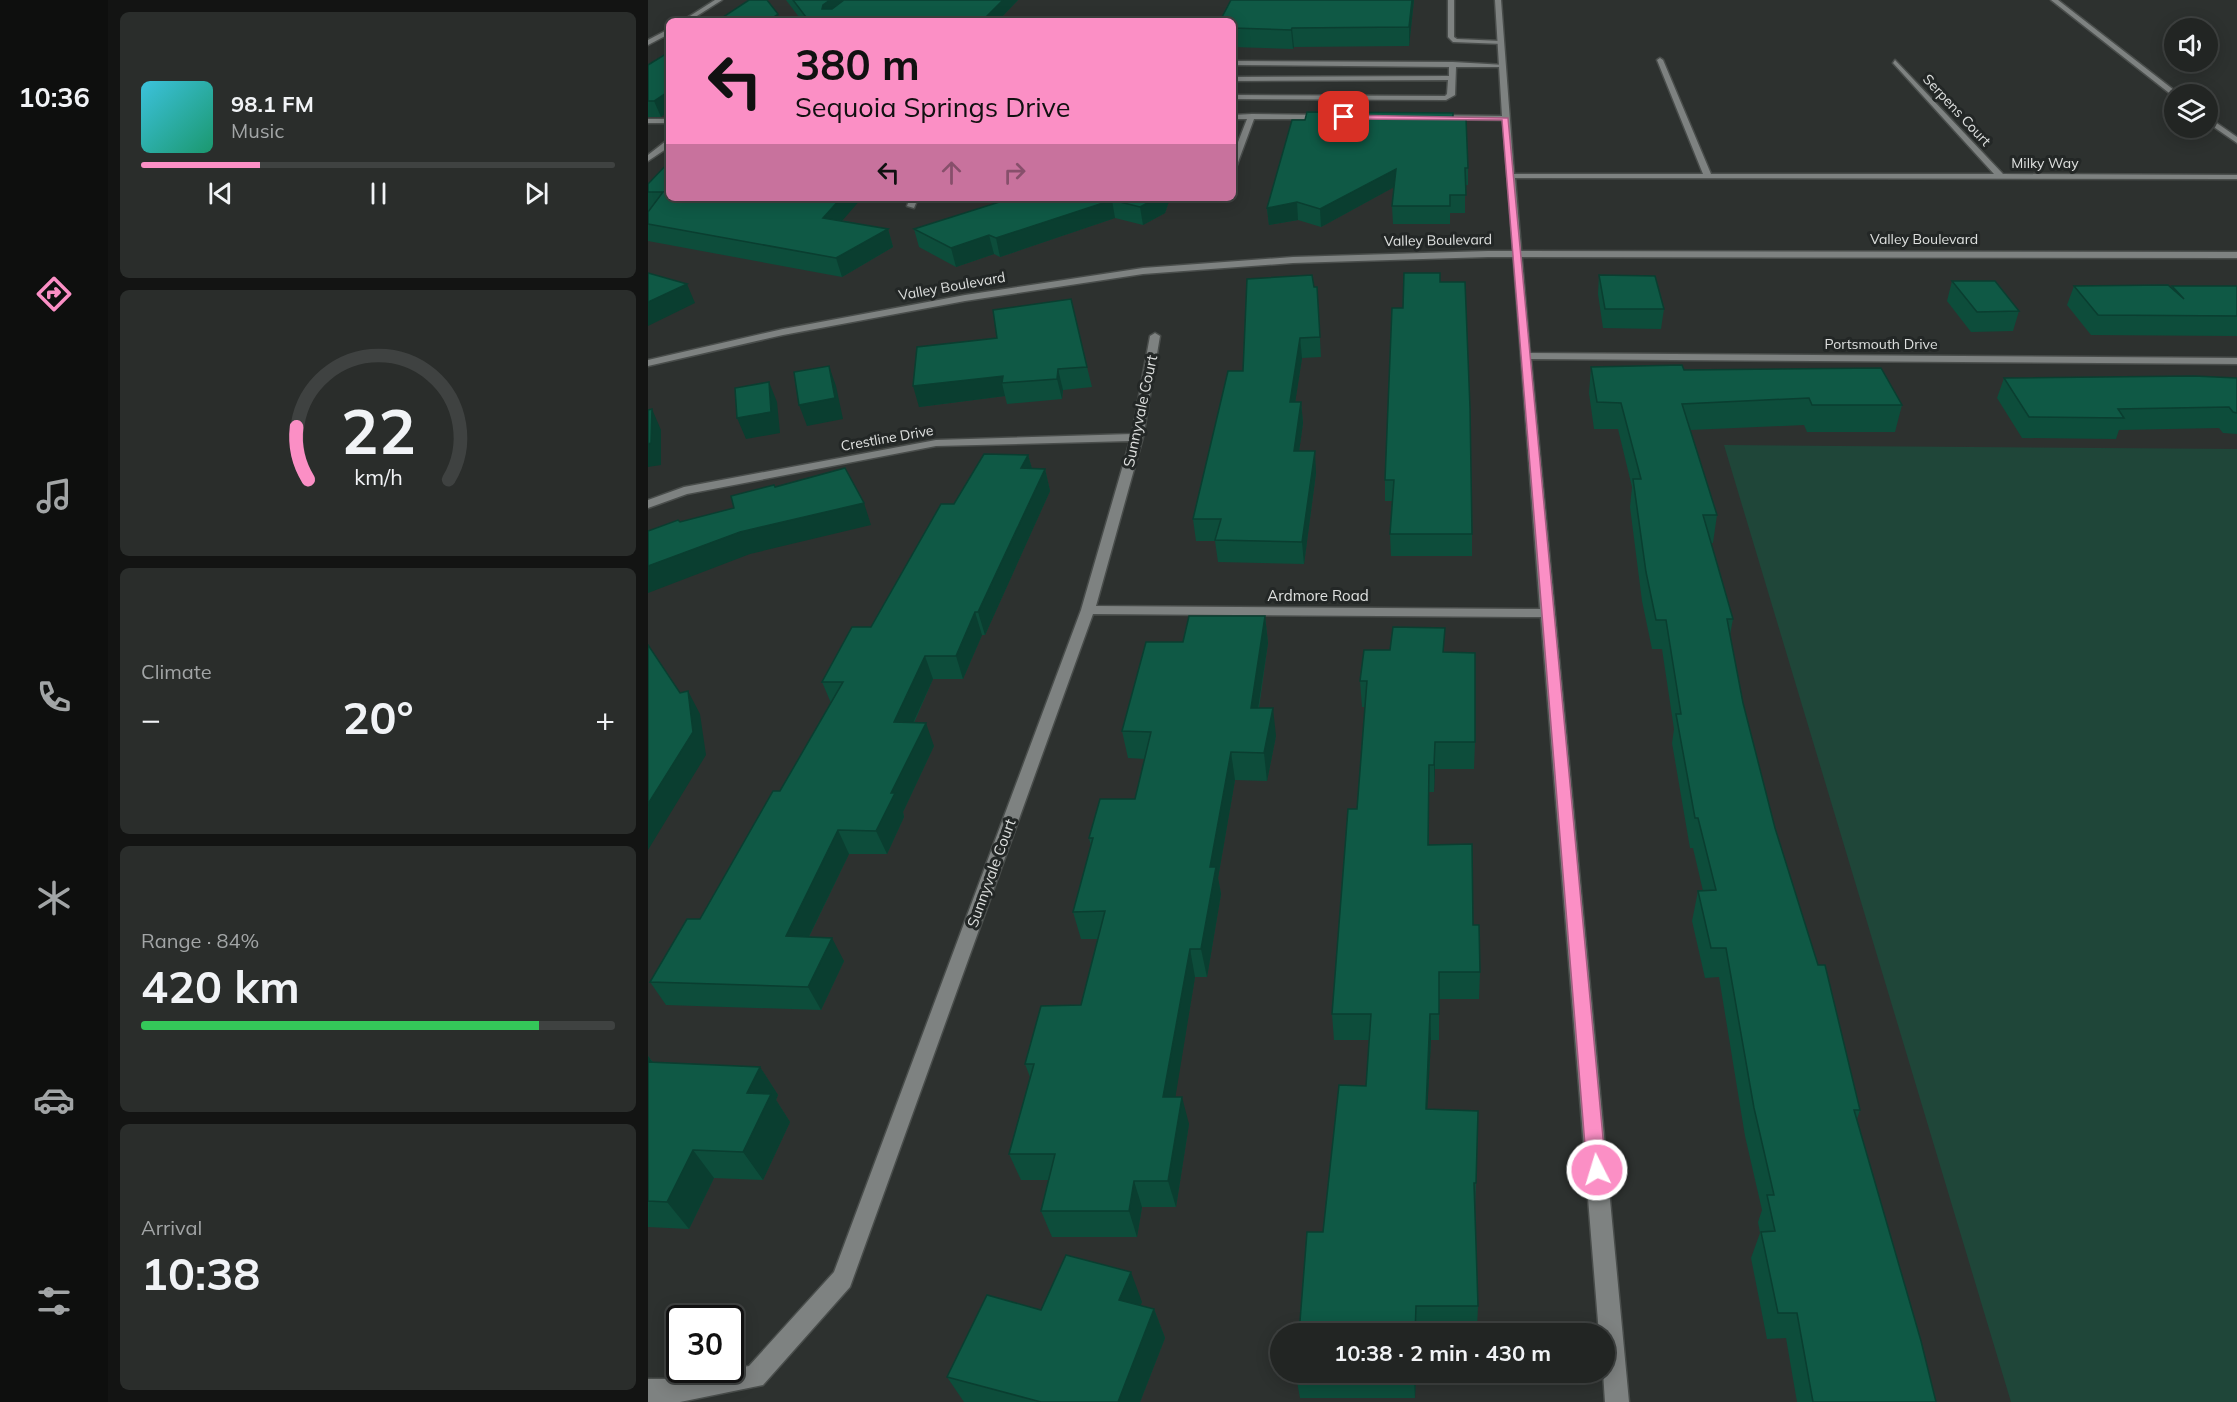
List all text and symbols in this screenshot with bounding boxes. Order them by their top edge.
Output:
map controls [2164,18,2218,138]
button: sound [2164,18,2218,72]
text: 380 m [795,38,920,91]
icon: left [696,42,774,120]
street label: Serpens Court [1919,70,1995,150]
text: 10:36 [18,80,90,114]
button: layers [2164,84,2218,138]
text: 98.1 FM [231,90,314,118]
text: Sequoia Springs Drive [795,90,1070,124]
pin [1318,91,1369,142]
icon: arrive [1327,100,1360,133]
text: Music [231,118,284,143]
street label: Milky Way [2011,154,2079,172]
icon: left [872,156,905,189]
icon: ahead [935,156,968,189]
icon: right [998,156,1031,189]
icon: previous [204,177,237,210]
icon: pause [362,177,395,210]
icon: next [520,177,553,210]
street label: Valley Boulevard [1384,230,1492,250]
street label: Valley Boulevard [1870,230,1978,248]
street label: Valley Boulevard [897,268,1007,304]
icon: directions [33,273,75,315]
street label: Portsmouth Drive [1824,335,1938,353]
street label: Sunnyvale Court [1119,353,1161,469]
text: 22 [341,391,415,470]
street label: Crestline Drive [839,421,935,455]
text: km/h [354,463,402,490]
icon: music [33,475,75,517]
street label: Ardmore Road [1267,586,1369,605]
text: Climate [141,659,212,684]
icon: phone [33,676,75,718]
text: 20° [342,689,414,745]
text: − [141,698,161,739]
text: + [595,698,615,739]
street label: Sunnyvale Court [963,816,1019,930]
icon: climate [33,877,75,919]
text: Range · 84% [141,928,259,953]
text: 420 km [141,958,300,1014]
icon: car [33,1079,75,1121]
position arrow [1565,1138,1629,1202]
text: Arrival [141,1215,202,1240]
text: 10:38 [141,1245,260,1301]
icon: filters [33,1280,75,1322]
speed limit sign: 30 [666,1305,744,1383]
text: 10:38 · 2 min · 430 m [1334,1339,1551,1367]

